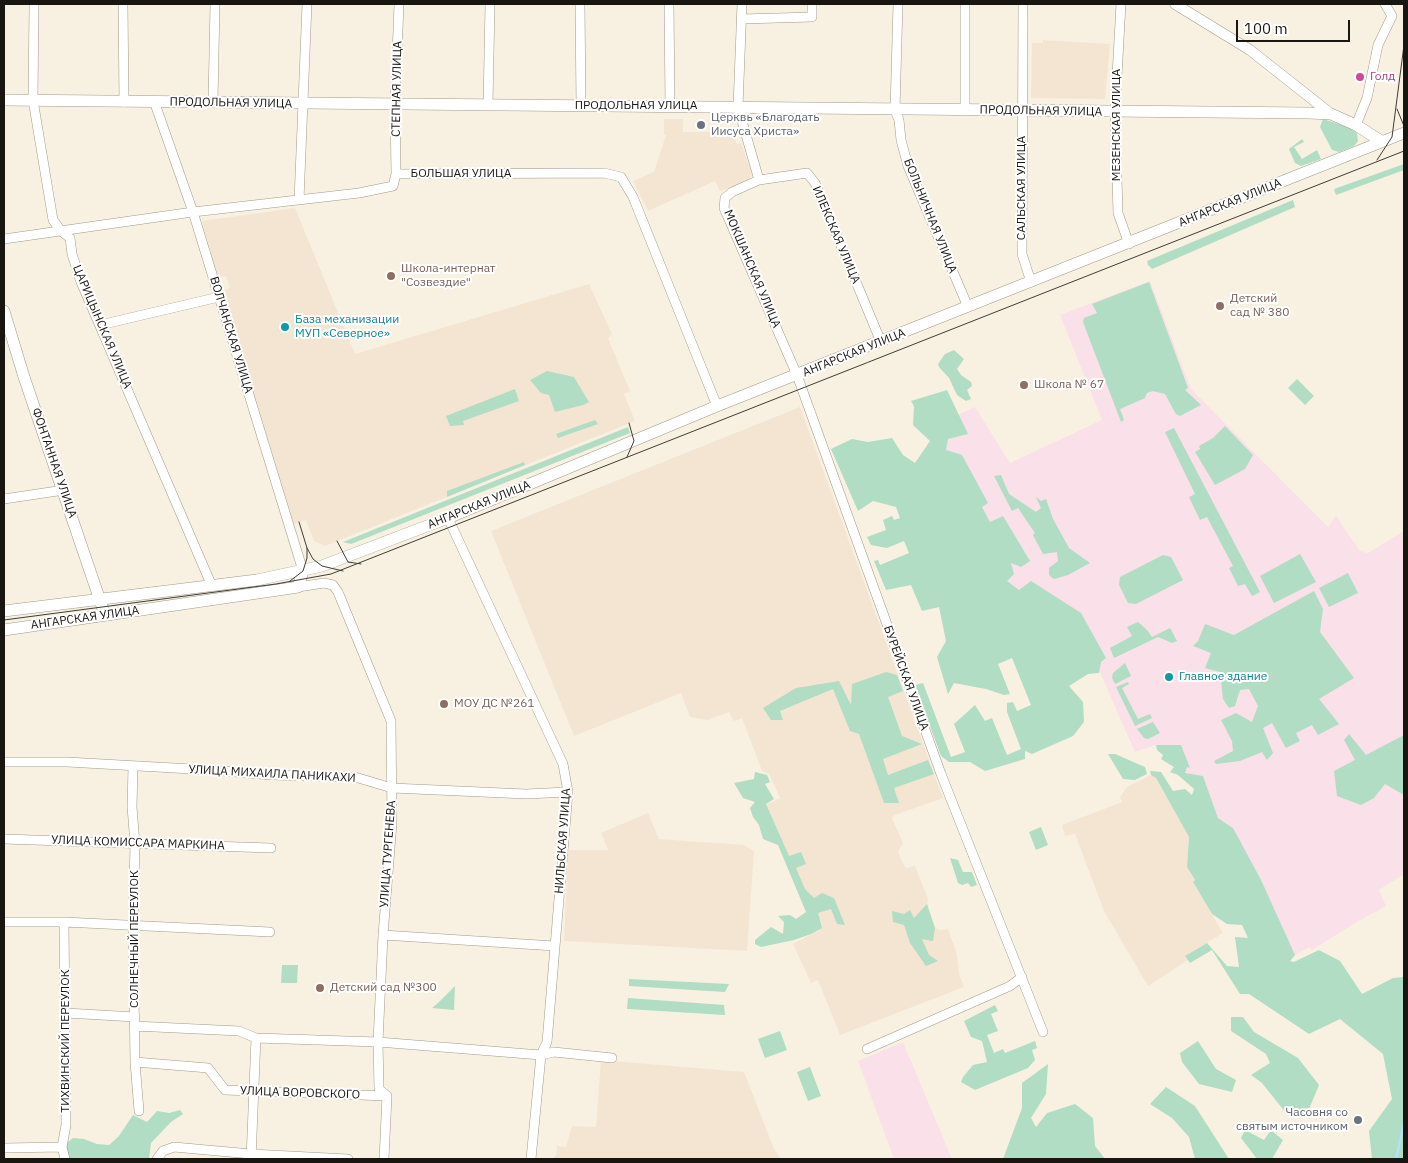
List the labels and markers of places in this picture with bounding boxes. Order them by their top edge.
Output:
place label: Голд [1370,70,1395,84]
marker: Голд [1354,71,1366,83]
place label: Церквь «Благодать Иисуса Христа» [711,111,820,139]
marker: Церквь «Благодать Иисуса Христа» [695,119,707,131]
place label: Школа-интернат "Созвездие" [401,262,496,290]
marker: Школа-интернат "Созвездие" [385,270,397,282]
place label: Детский сад № 380 [1230,292,1289,320]
marker: Детский сад № 380 [1214,300,1226,312]
place label: База механизации МУП «Северное» [295,313,399,341]
marker: База механизации МУП «Северное» [279,321,291,333]
place label: Школа № 67 [1034,378,1104,392]
marker: Школа № 67 [1018,379,1030,391]
place label: Главное здание [1179,670,1267,684]
marker: Главное здание [1163,671,1175,683]
place label: МОУ ДС №261 [454,697,535,711]
marker: МОУ ДС №261 [438,698,450,710]
place label: Детский сад №300 [330,981,437,995]
marker: Детский сад №300 [314,982,326,994]
place label: Часовня со святым источником [1236,1106,1348,1134]
marker: Часовня со святым источником [1352,1114,1364,1126]

